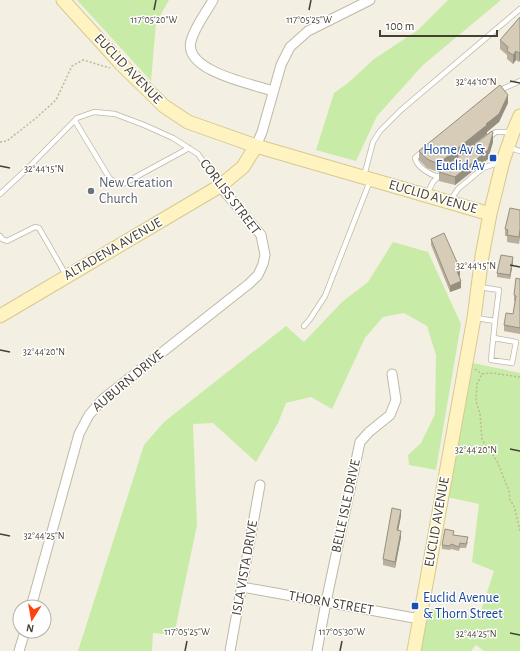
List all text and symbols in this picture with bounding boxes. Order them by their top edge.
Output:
scale bar [380,12,497,38]
text: 117°05'20"W [131,15,177,25]
text: 117°05'25"W [286,15,332,25]
text: 100 m [386,20,414,32]
street label: EUCLID AVENUE [91,31,165,107]
text: 32°44'10"N [455,77,497,87]
place label: Home Av & Euclid Av [423,143,485,173]
marker: Home Av & Euclid Av [488,153,498,163]
street label: CORLISS STREET [197,157,263,237]
text: 32°44'15"N [24,164,64,174]
place label: New Creation Church [99,176,173,206]
street label: EUCLID AVENUE [387,178,479,216]
marker: New Creation Church [86,186,96,196]
street label: ALTADENA AVENUE [62,215,165,283]
text: 32°44'15"N [456,261,496,271]
text: 32°44'20"N [23,347,65,357]
street label: AUBURN DRIVE [90,347,166,414]
text: 32°44'20"N [455,445,497,455]
street label: BELLE ISLE DRIVE [329,458,363,554]
street label: EUCLID AVENUE [422,476,452,568]
street label: ISLA VISTA DRIVE [230,519,260,617]
text: 32°44'25"N [23,531,65,541]
street label: THORN STREET [287,589,375,617]
place label: Euclid Avenue & Thorn Street [423,591,503,621]
north arrow [12,599,52,639]
marker: Euclid Avenue & Thorn Street [410,601,420,611]
text: N [25,622,35,634]
text: 117°05'25"W [164,627,210,637]
text: 117°05'30"W [319,627,365,637]
text: 32°44'25"N [455,629,497,639]

